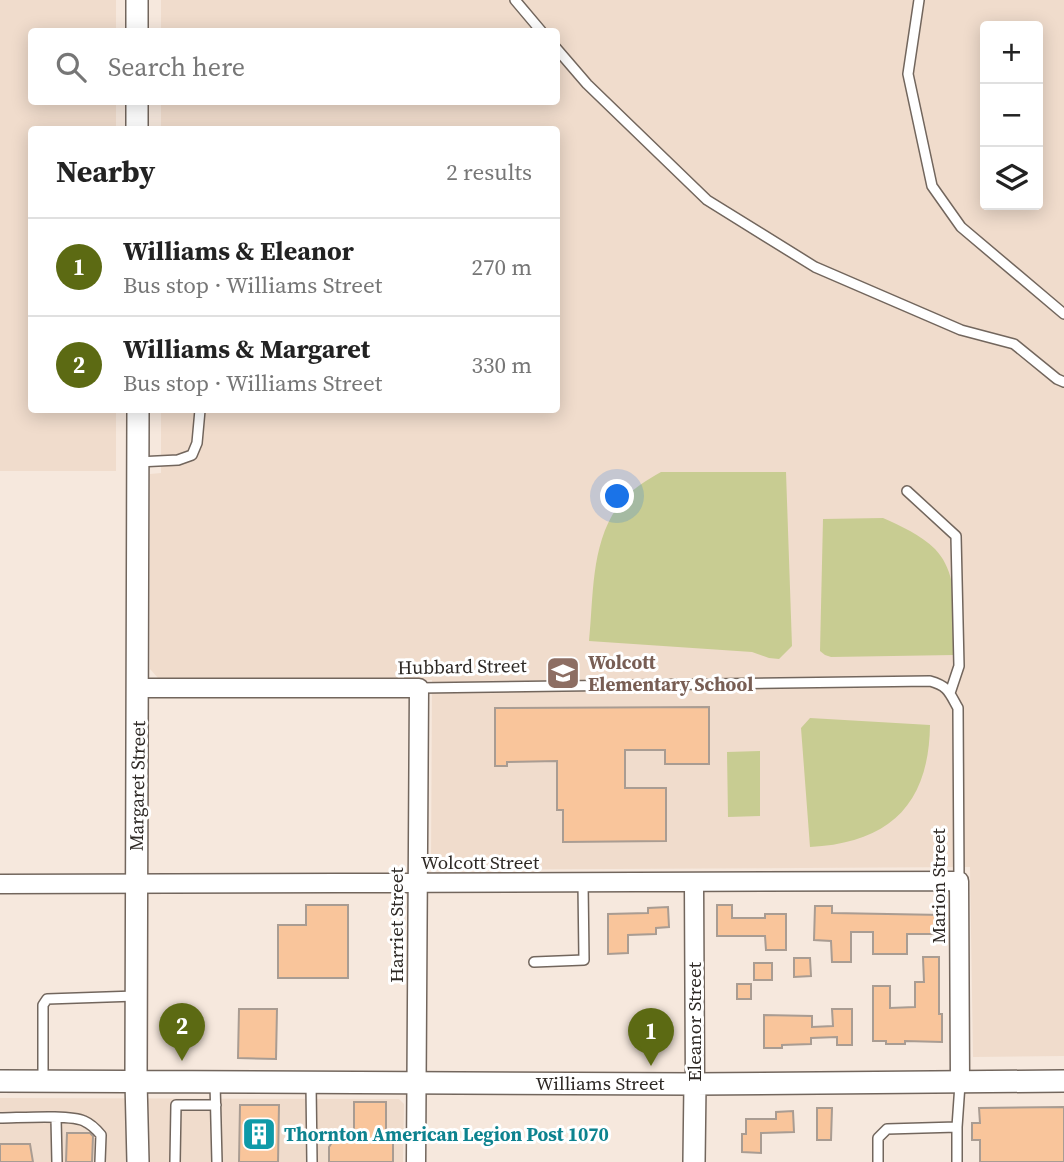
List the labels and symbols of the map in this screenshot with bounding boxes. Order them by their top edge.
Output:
your location [600,479,634,513]
place label: Wolcott Elementary School [588,649,753,697]
street label: Hubbard Street [397,652,528,680]
school or university icon: Wolcott Elementary School [544,654,582,692]
street label: Margaret Street [123,720,151,851]
street label: Marion Street [925,827,951,944]
street label: Wolcott Street [421,849,540,875]
street label: Harriet Street [383,867,409,983]
street label: Eleanor Street [681,961,707,1082]
pin: 2 [159,1003,205,1061]
pin: 1 [628,1008,674,1066]
street label: Williams Street [535,1070,665,1096]
building icon: Thornton American Legion Post 1070 [240,1115,278,1153]
place label: Thornton American Legion Post 1070 [284,1121,609,1147]

